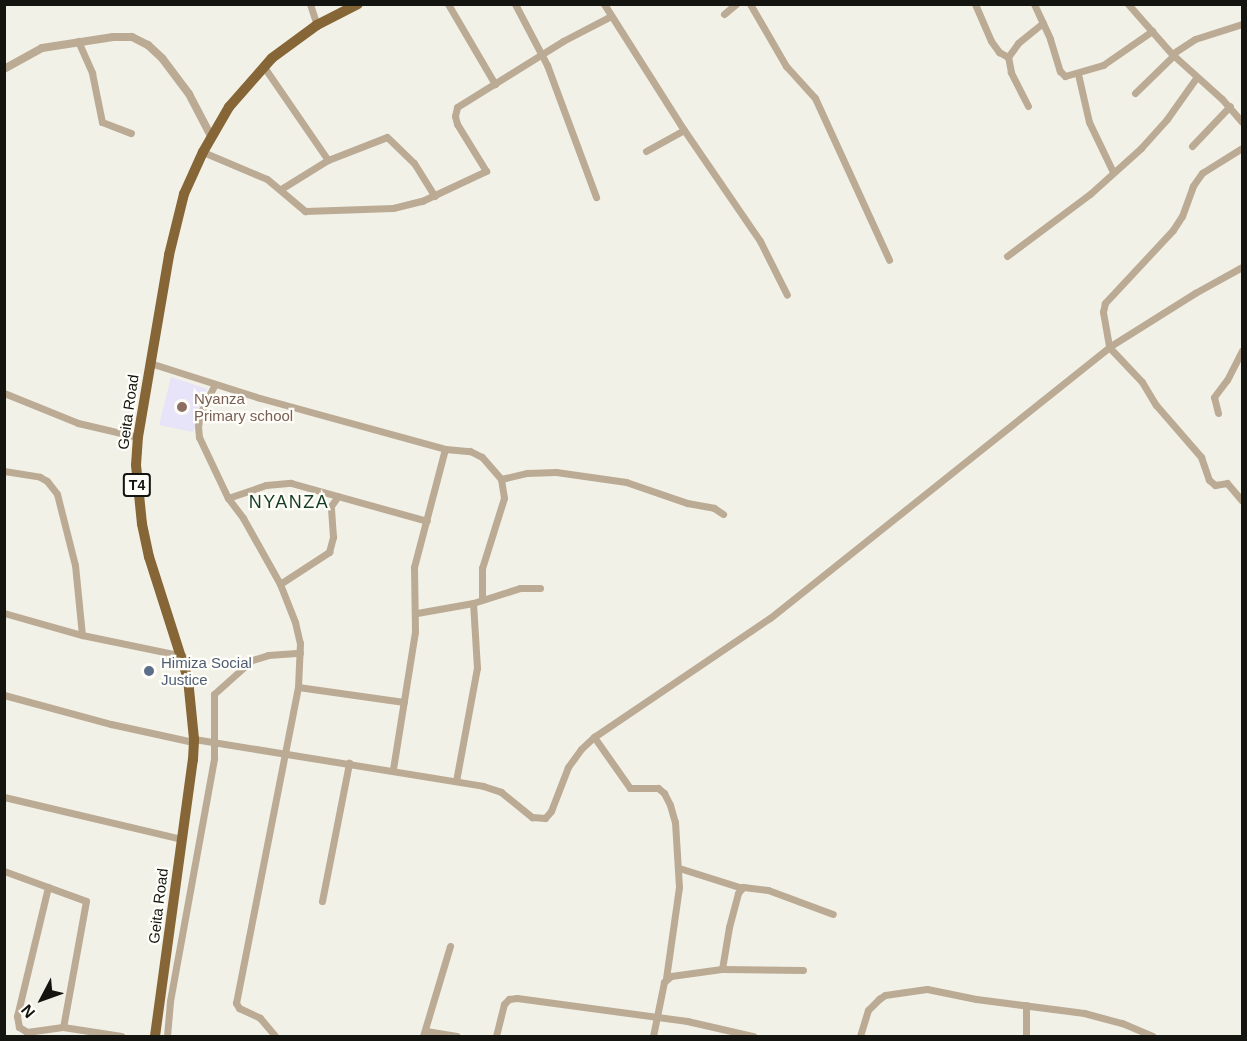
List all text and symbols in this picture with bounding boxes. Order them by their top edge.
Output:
street label: Geita Road [114,373,142,451]
place label: Nyanza Primary school [194,389,293,424]
marker: Nyanza Primary school [175,400,189,414]
road number: T4 [122,474,152,496]
district label: NYANZA [249,491,329,513]
place label: Himiza Social Justice [161,653,252,688]
marker: Himiza Social Justice [142,664,156,678]
street label: Geita Road [144,867,172,945]
north arrow [12,969,72,1029]
text: N [18,1001,38,1021]

